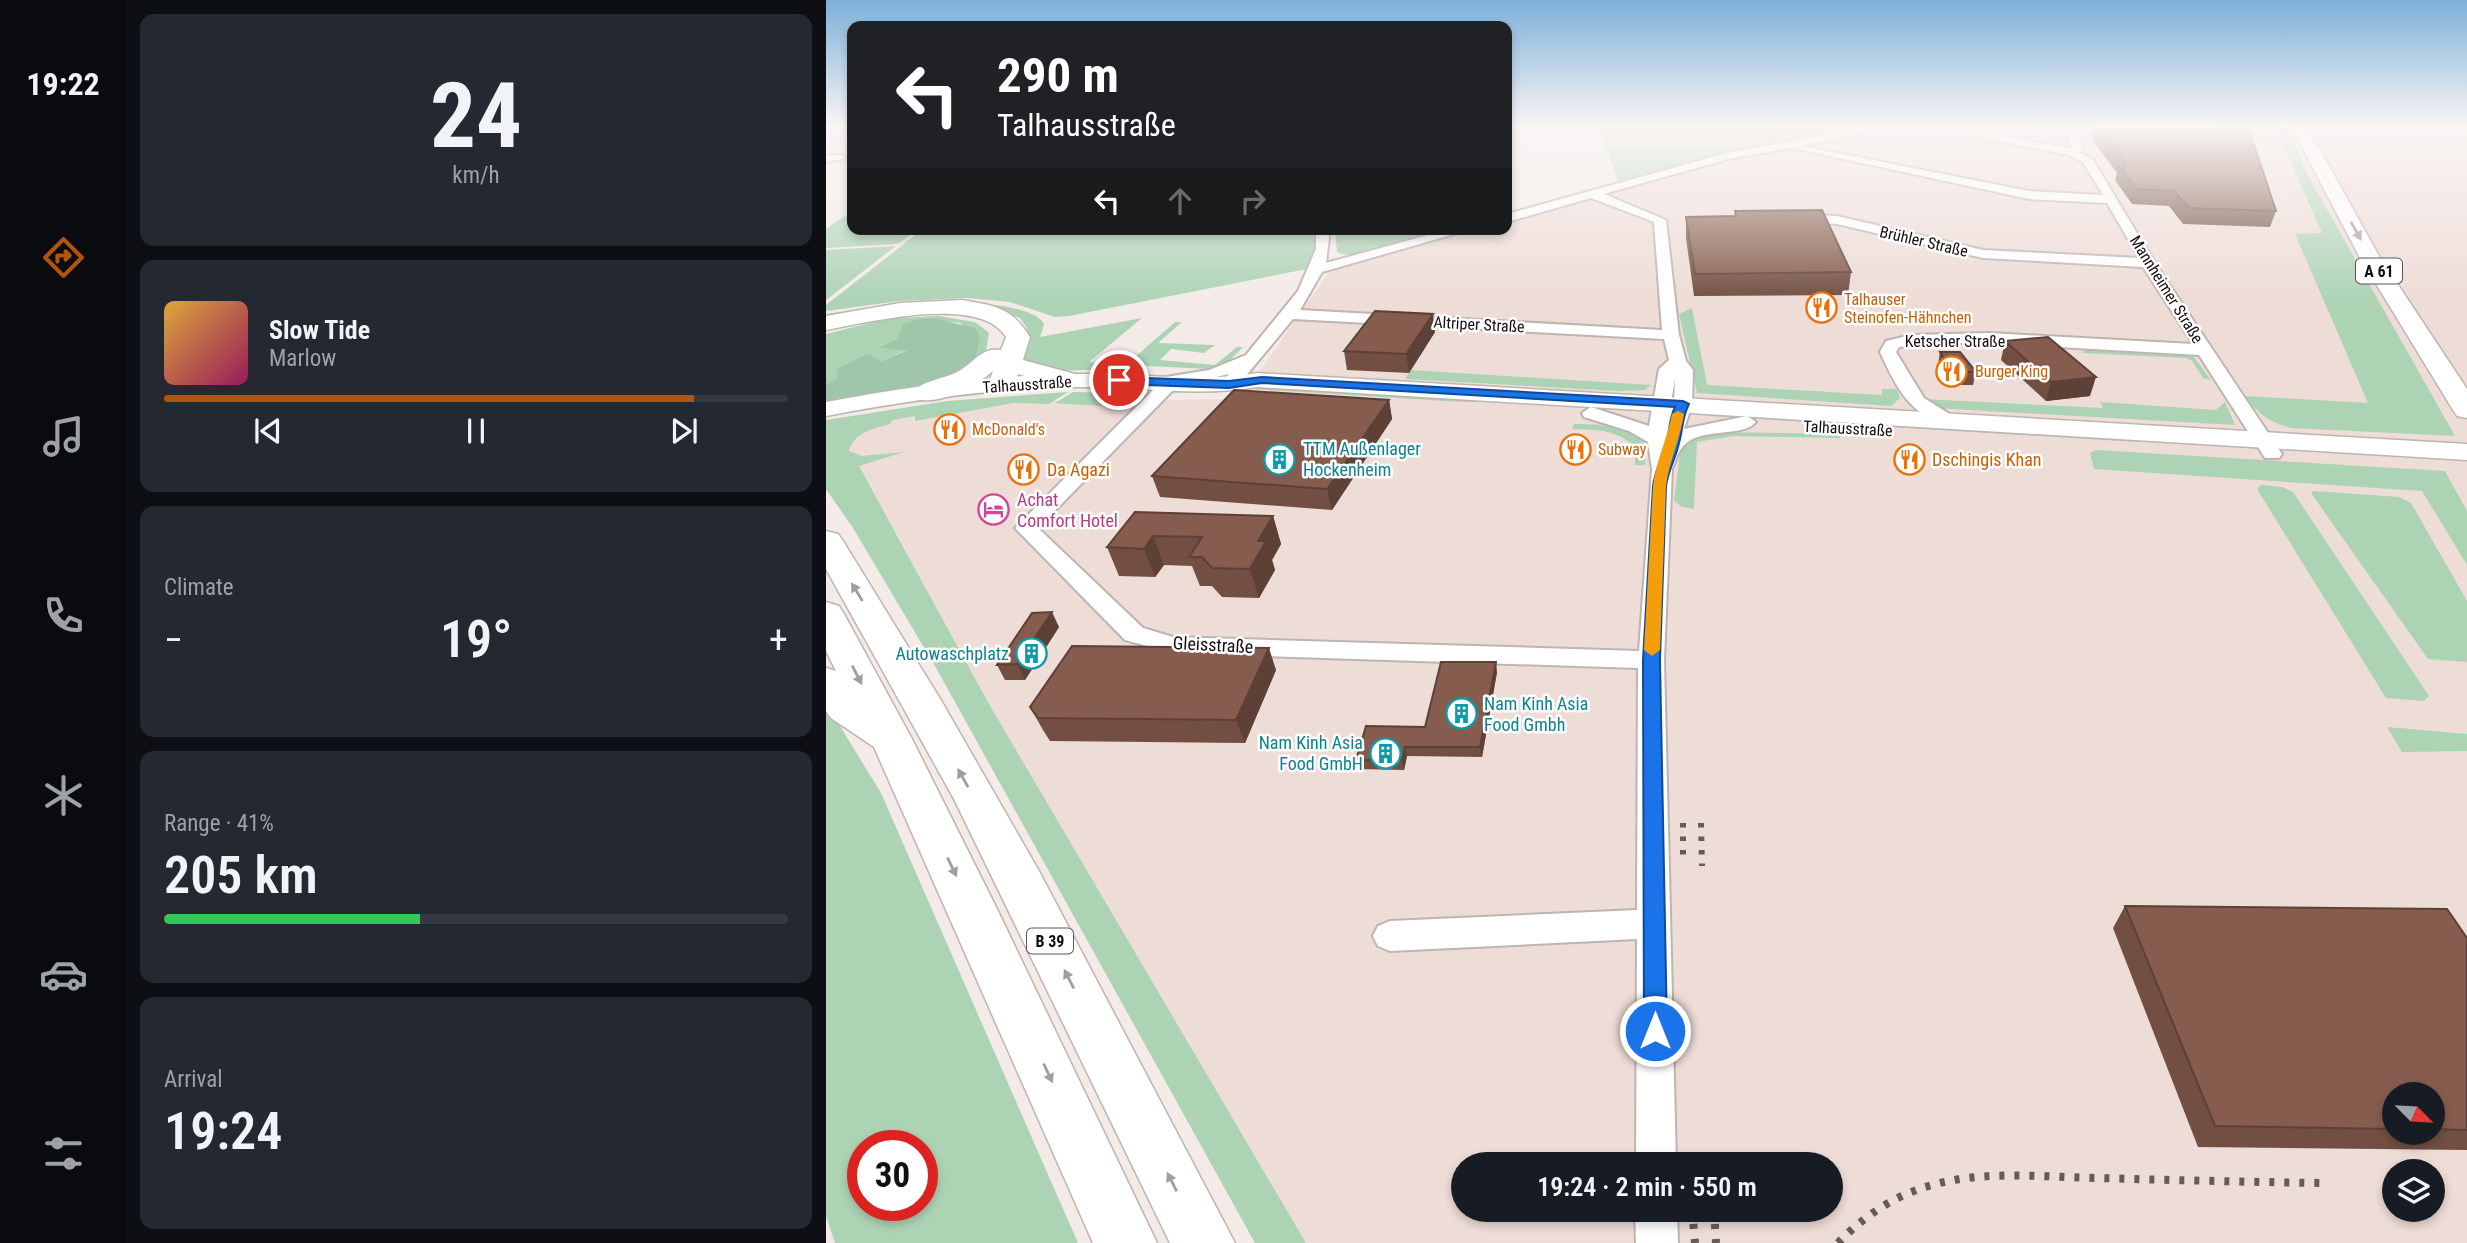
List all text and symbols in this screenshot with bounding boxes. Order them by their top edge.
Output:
text: 290 m [997,47,1119,104]
icon: left [882,49,973,140]
text: 24 [430,63,522,169]
text: 19:22 [26,65,100,103]
text: Talhausstraße [997,106,1176,144]
text: km/h [452,162,500,189]
icon: left [1088,182,1126,220]
icon: ahead [1161,182,1199,220]
icon: right [1234,182,1272,220]
one-way arrow [2350,221,2362,241]
street label: Brühler Straße [1878,222,1970,261]
street label: Mannheimer Straße [2126,232,2207,347]
icon: directions [39,233,88,282]
road number: A 61 [2356,258,2402,284]
place label: Talhauser Steinofen-Hähnchen [1844,290,1972,327]
restaurant icon: Talhauser Steinofen-Hähnchen [1804,291,1838,325]
street label: Altriper Straße [1433,313,1525,336]
text: Slow Tide [269,315,370,345]
street label: Ketscher Straße [1905,332,2005,351]
text: Marlow [269,345,336,372]
pin [1089,350,1149,410]
restaurant icon: Burger King [1935,354,1969,388]
icon: arrive [1100,361,1138,399]
place label: Burger King [1975,362,2048,381]
street label: Talhausstraße [982,372,1072,397]
icon: music [39,412,88,461]
icon: previous [249,412,287,450]
icon: pause [457,412,495,450]
icon: next [665,412,703,450]
restaurant icon: McDonald's [932,412,966,446]
street label: Talhausstraße [1803,417,1893,440]
place label: McDonald's [972,420,1045,439]
restaurant icon: Subway [1558,432,1592,466]
place label: TTM Außenlager Hockenheim [1303,438,1421,480]
place label: Subway [1598,440,1647,459]
building icon: TTM Außenlager Hockenheim [1263,442,1297,476]
restaurant icon: Dschingis Khan [1892,443,1926,477]
place label: Dschingis Khan [1932,449,2042,470]
restaurant icon: Da Agazi [1007,453,1041,487]
place label: Da Agazi [1047,459,1110,480]
place label: Achat Comfort Hotel [1017,489,1118,531]
hotel icon: Achat Comfort Hotel [977,493,1011,527]
text: Climate [164,574,234,601]
one-way arrow [851,582,864,601]
icon: phone [39,591,88,640]
text: 19° [440,609,512,670]
text: − [164,618,183,662]
text: + [769,618,788,662]
street label: Gleisstraße [1172,632,1254,657]
building icon: Autowaschplatz [1015,637,1049,671]
place label: Autowaschplatz [895,643,1009,664]
one-way arrow [852,665,863,685]
place label: Nam Kinh Asia Food Gmbh [1484,693,1588,735]
building icon: Nam Kinh Asia Food Gmbh [1444,697,1478,731]
place label: Nam Kinh Asia Food GmbH [1259,732,1363,774]
building icon: Nam Kinh Asia Food GmbH [1369,736,1403,770]
one-way arrow [957,769,969,788]
icon: climate [39,771,88,820]
text: Range · 41% [164,810,274,837]
text: 205 km [164,845,318,906]
one-way arrow [946,857,957,877]
road number: B 39 [1027,928,1073,953]
icon: car [39,950,88,999]
one-way arrow [1064,969,1075,989]
position arrow [1618,994,1692,1068]
one-way arrow [1042,1063,1053,1083]
text: Arrival [164,1066,223,1093]
north arrow [2382,1082,2445,1144]
map controls [2382,1082,2445,1222]
text: 19:24 [164,1101,282,1162]
icon: filters [39,1129,88,1178]
speed limit sign: 30 [847,1130,938,1221]
button: layers [2382,1159,2445,1222]
one-way arrow [1167,1172,1178,1192]
text: 19:24 · 2 min · 550 m [1537,1172,1757,1202]

